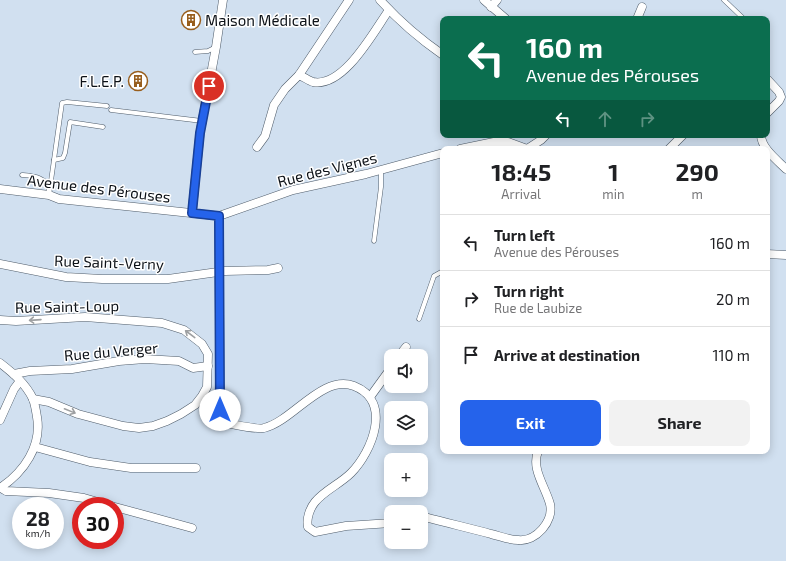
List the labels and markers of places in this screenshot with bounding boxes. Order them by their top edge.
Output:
building icon: Maison Médicale [180,9,202,31]
place label: Maison Médicale [205,11,320,29]
pin [192,69,226,103]
building icon: F.L.E.P. [127,70,149,92]
place label: F.L.E.P. [80,72,124,90]

